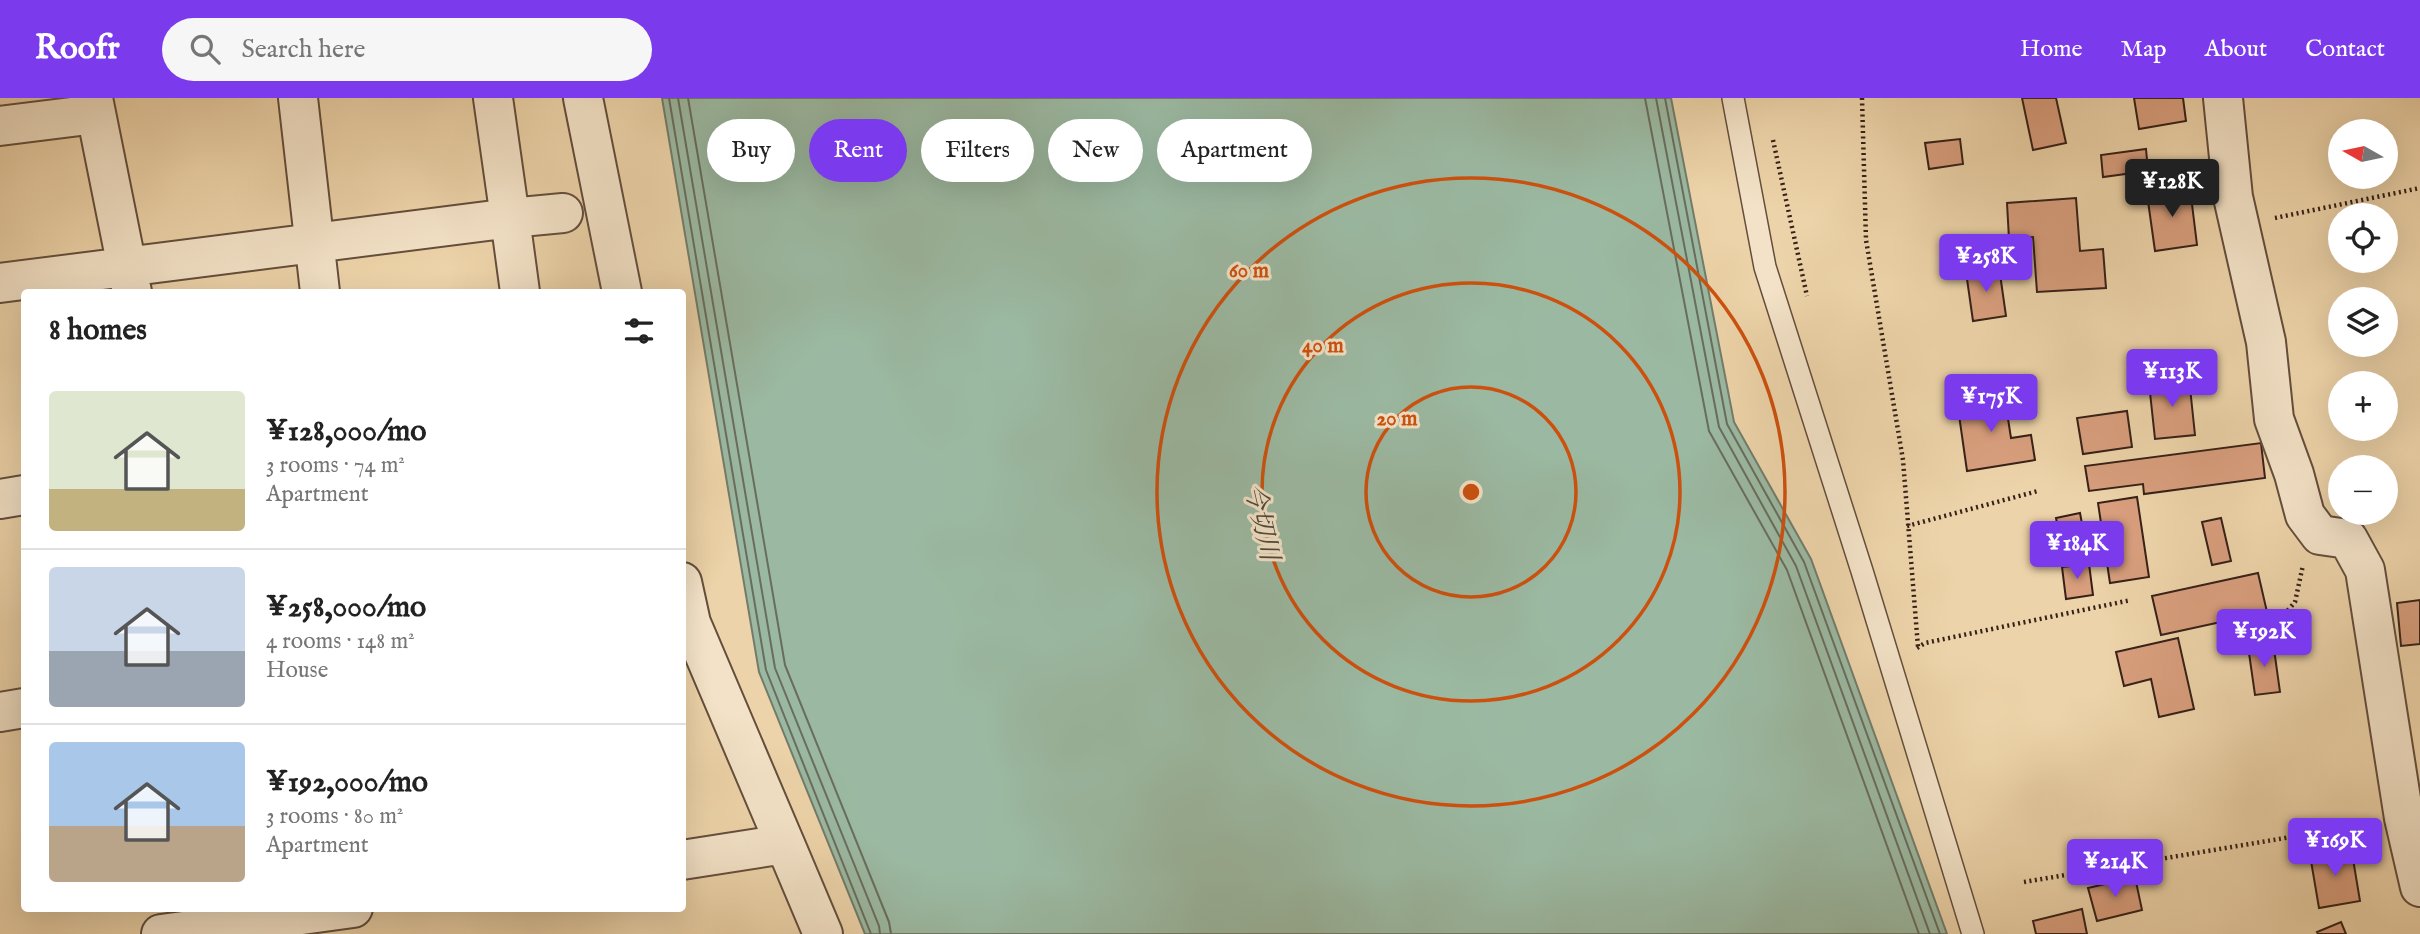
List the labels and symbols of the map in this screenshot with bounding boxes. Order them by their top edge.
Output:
north arrow [2328,119,2398,189]
pin: ¥128K [2123,159,2221,219]
pin: ¥258K [1937,234,2035,294]
text: 60 m [1229,258,1270,285]
text: 40 m [1302,333,1344,360]
pin: ¥113K [2123,350,2221,409]
pin: ¥175K [1942,374,2040,434]
text: 20 m [1377,406,1418,433]
water label: 今切川 [1236,480,1287,567]
centre of rings [1459,480,1483,504]
pin: ¥184K [2028,522,2126,581]
pin: ¥192K [2215,610,2313,669]
pin: ¥169K [2286,818,2384,878]
pin: ¥214K [2066,840,2164,899]

